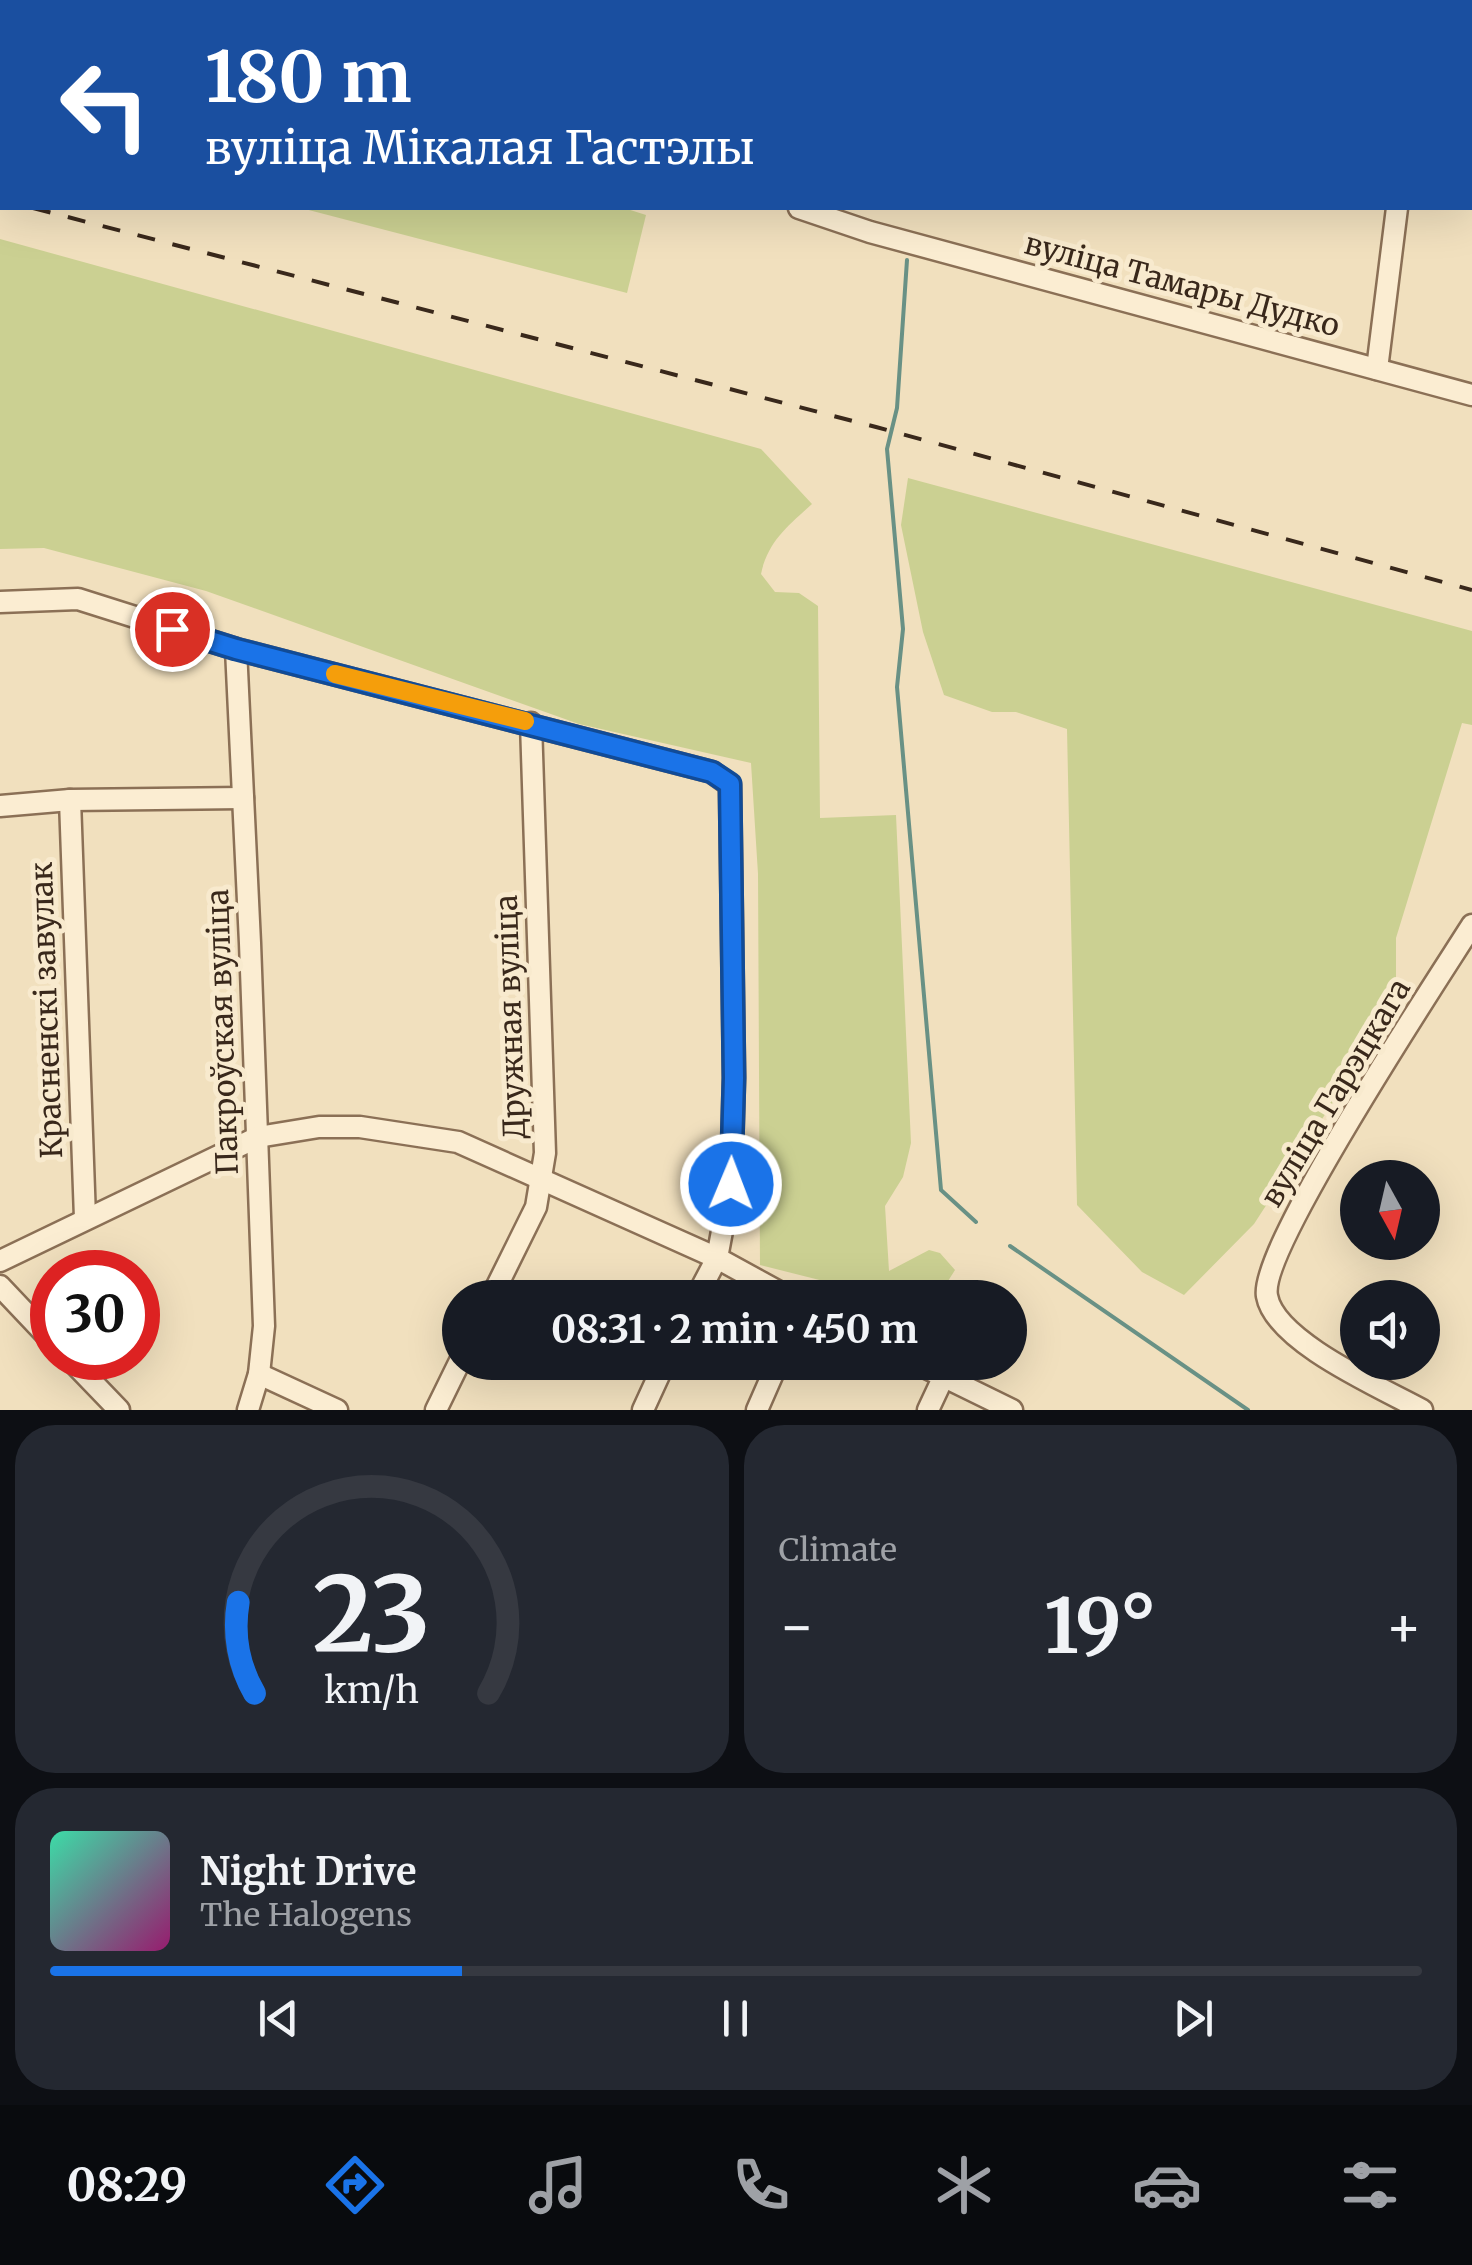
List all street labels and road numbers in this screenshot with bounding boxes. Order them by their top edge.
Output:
street label: вуліца Тамары Дудко [1021,224,1344,344]
street label: Красненскі завулак [22,861,70,1159]
street label: Пакроўская вуліца [198,888,246,1176]
street label: Дружная вуліца [487,894,533,1140]
street label: вуліца Гарэцкага [1252,972,1418,1213]

